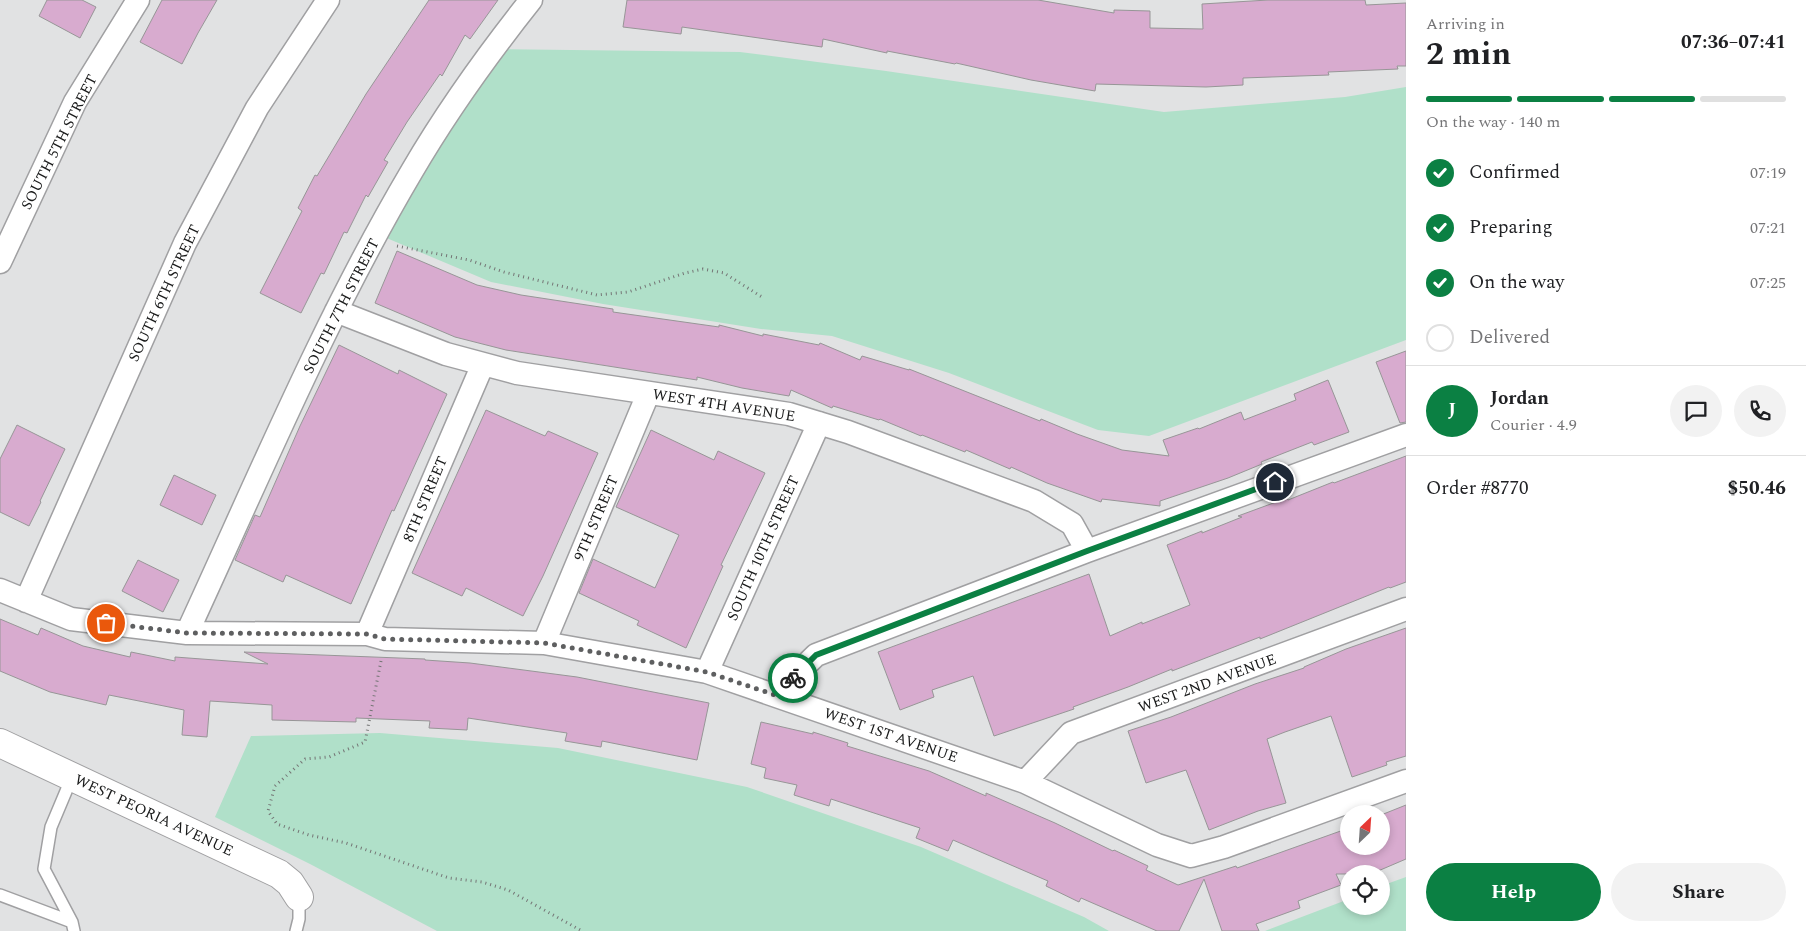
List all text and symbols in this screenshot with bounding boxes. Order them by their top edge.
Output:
text: Arriving in [1426,12,1505,36]
text: 07:36–07:41 [1681,28,1786,57]
text: 2 min [1426,30,1511,79]
street label: SOUTH 5TH STREET [15,71,104,214]
text: On the way · 140 m [1426,110,1560,134]
text: Confirmed [1469,158,1560,187]
icon: check [1426,159,1454,187]
text: 07:19 [1750,161,1786,185]
text: Preparing [1469,213,1553,242]
icon: check [1426,214,1454,242]
text: 07:21 [1750,216,1786,240]
street label: SOUTH 6TH STREET [122,221,206,366]
street label: SOUTH 7TH STREET [297,235,386,378]
text: On the way [1469,268,1565,297]
icon: check [1426,269,1454,297]
text: 07:25 [1750,271,1786,295]
text: Delivered [1469,323,1550,352]
street label: WEST 4TH AVENUE [651,383,797,428]
text: Jordan [1490,384,1549,413]
button: chat [1670,385,1722,437]
button: phone [1734,385,1786,437]
text: J [1448,396,1456,425]
text: Courier · 4.9 [1490,413,1577,437]
street label: 8TH STREET [397,453,454,546]
pin [1254,461,1296,503]
icon: home [1261,468,1289,496]
street label: 9TH STREET [568,472,625,565]
street label: SOUTH 10TH STREET [721,472,806,624]
text: Order #8770 [1426,474,1529,503]
text: $50.46 [1728,474,1786,503]
pin [85,602,127,644]
icon: bag [92,609,120,637]
street label: WEST 2ND AVENUE [1135,648,1279,719]
courier [768,653,818,703]
icon: bike [779,664,807,692]
street label: WEST 1ST AVENUE [821,702,961,769]
street label: WEST PEORIA AVENUE [70,768,237,862]
north arrow [1340,805,1390,855]
map controls [1340,805,1390,915]
button: Help [1426,863,1601,921]
button: Share [1611,863,1786,921]
button: locate [1340,865,1390,915]

